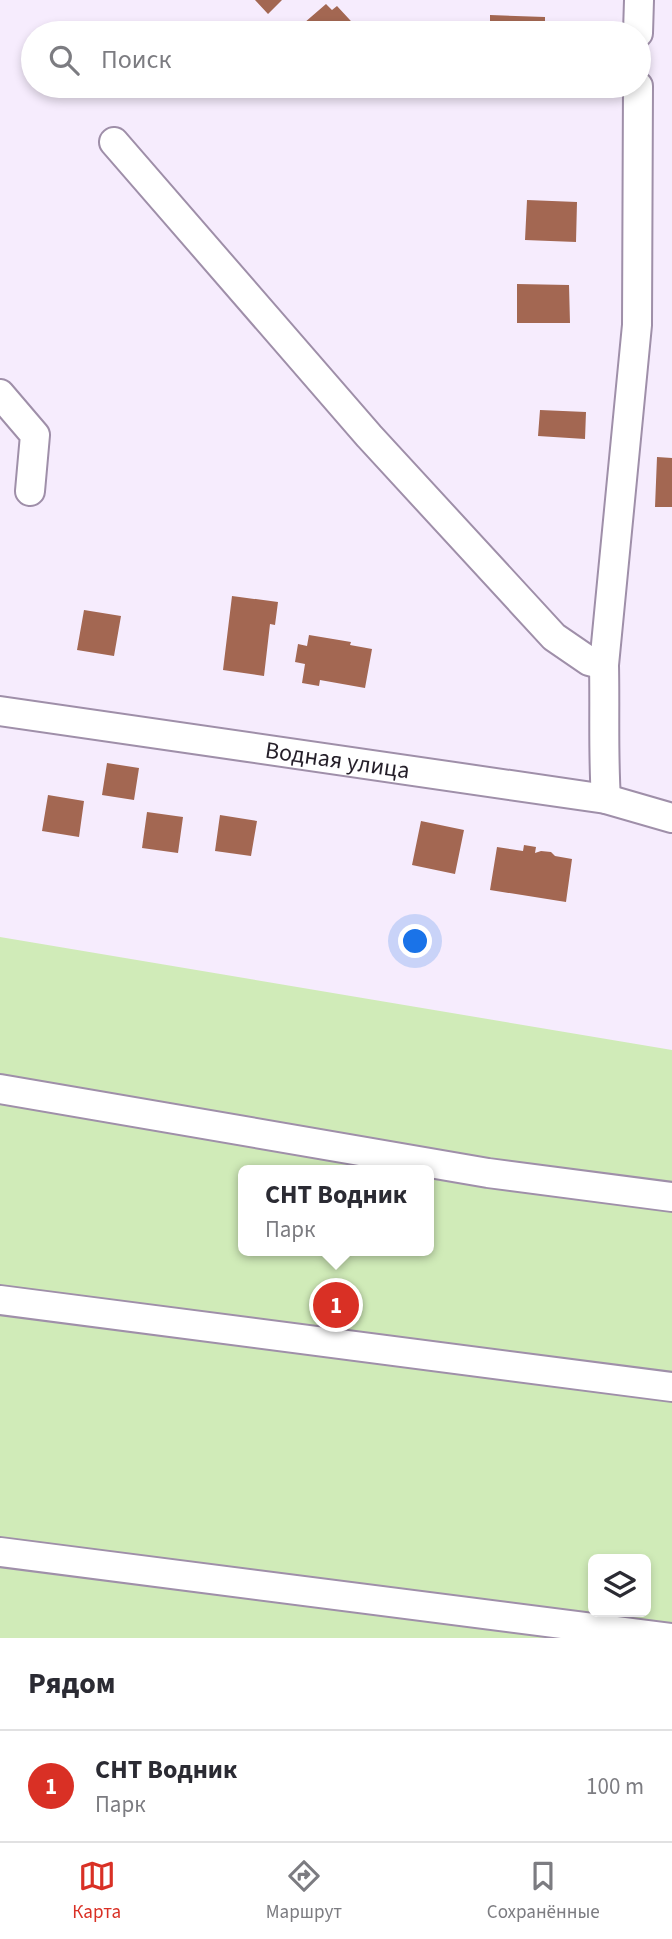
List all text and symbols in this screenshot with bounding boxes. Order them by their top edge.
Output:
search box [21,21,651,98]
icon: search [45,41,83,79]
text: Поиск [101,41,171,78]
street label: Водная улица [263,733,412,788]
your location [398,924,432,958]
popup [238,1165,434,1256]
text: СНТ Водник [265,1176,407,1213]
text: Парк [265,1213,315,1246]
pin: 1 [313,1279,359,1331]
map controls [588,1554,651,1617]
button: layers [588,1554,651,1617]
text: Рядом [28,1662,116,1705]
text: СНТ Водник [95,1751,237,1788]
text: 1 [45,1770,57,1803]
text: 100 m [586,1770,644,1803]
text: Парк [95,1788,146,1821]
tab: Карта [72,1857,121,1926]
tab: Маршрут [266,1857,342,1926]
tab: Сохранённые [487,1857,600,1926]

